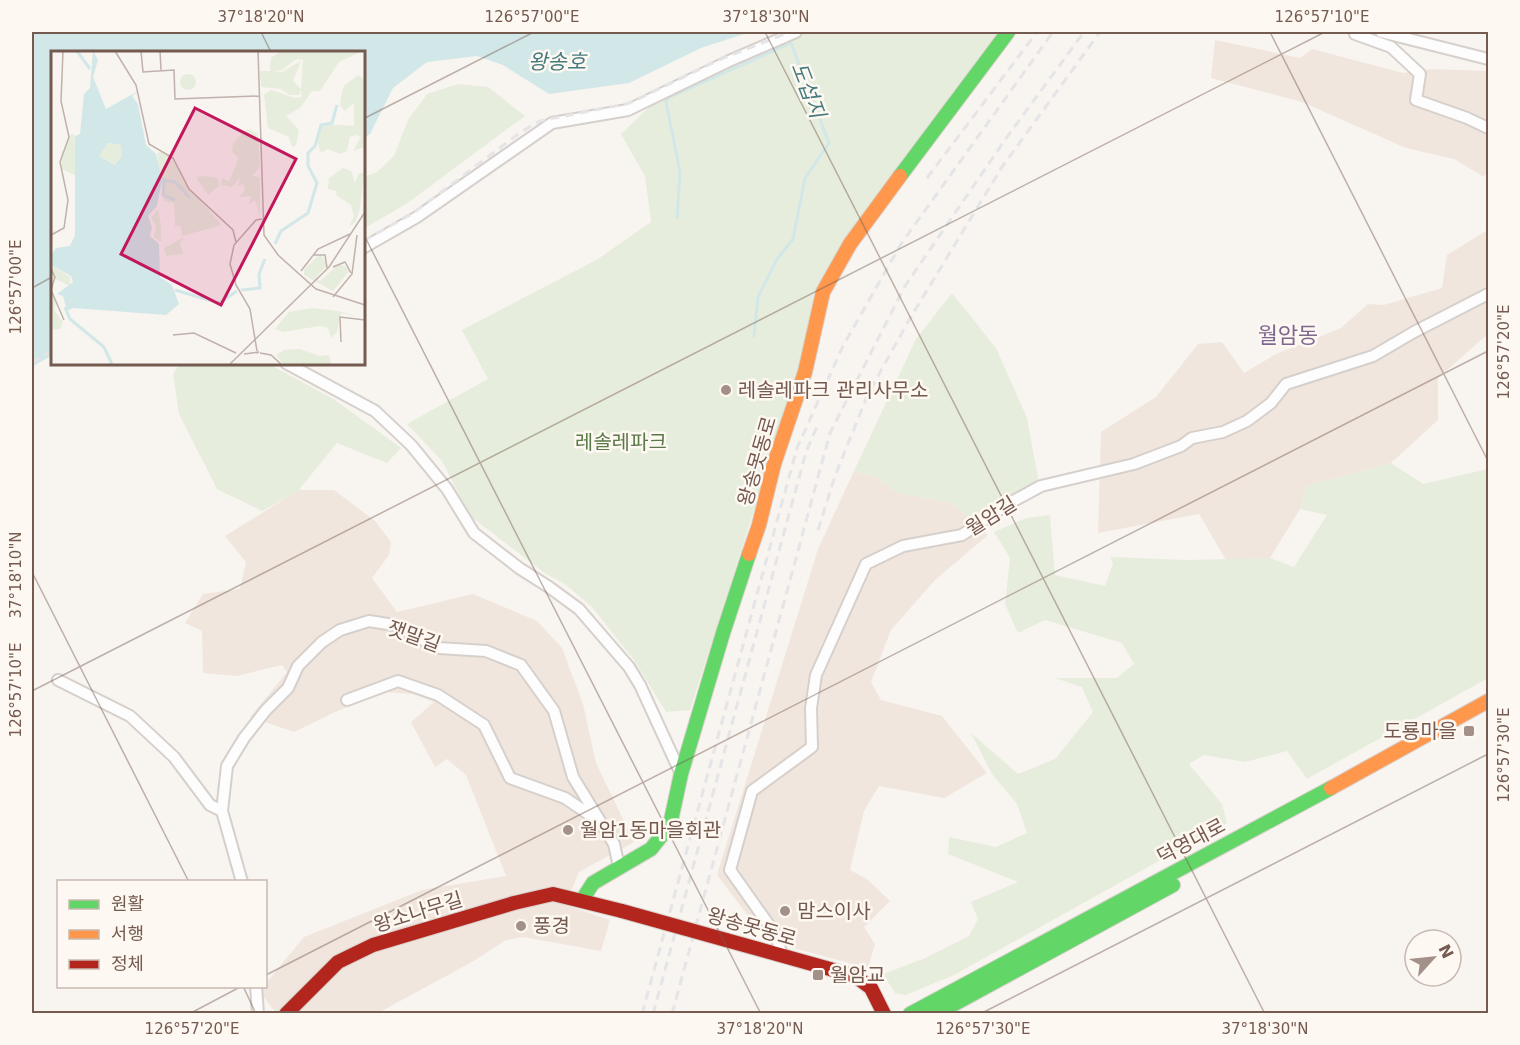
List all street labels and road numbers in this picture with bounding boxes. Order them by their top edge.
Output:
street label: 왕송못동로 [733,413,781,509]
street label: 월암길 [961,491,1021,541]
street label: 잿말길 [384,615,444,657]
street label: 덕영대로 [1153,813,1229,869]
street label: 왕소나무길 [371,887,465,937]
street label: 왕송못동로 [704,903,800,951]

